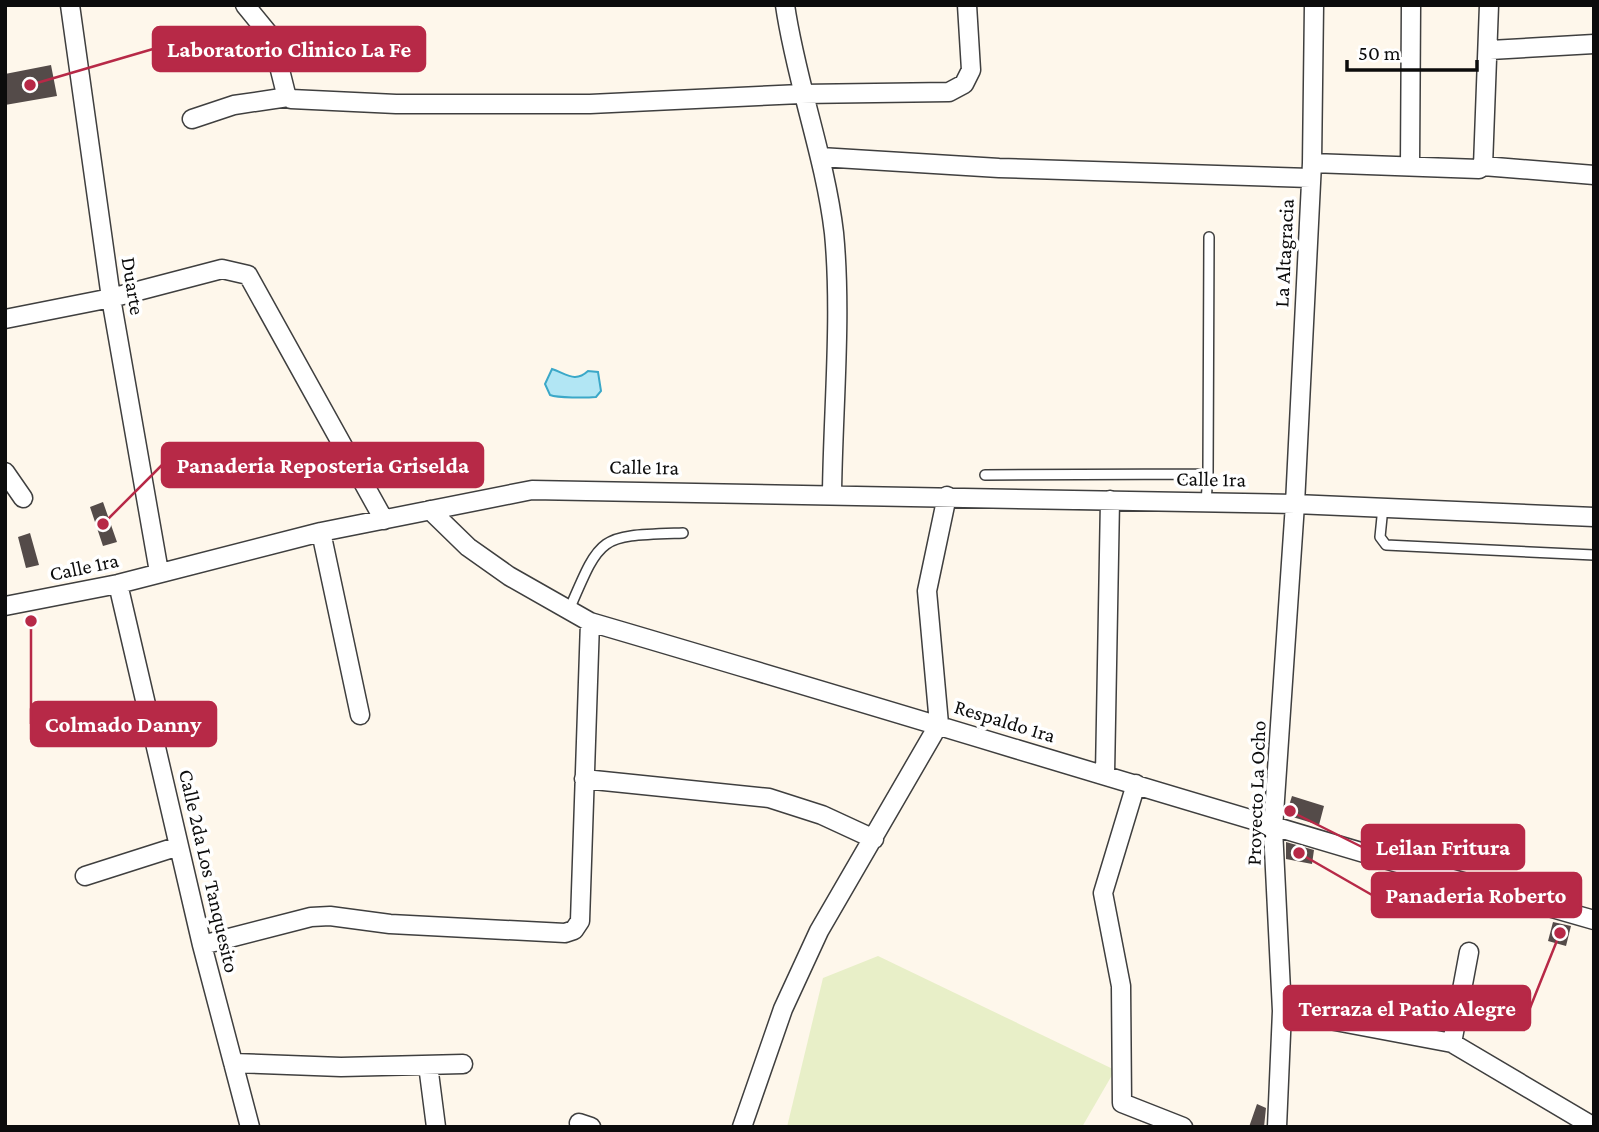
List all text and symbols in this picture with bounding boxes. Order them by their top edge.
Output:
callout: Laboratorio Clinico La Fe [153,27,425,71]
scale bar [1347,28,1476,72]
text: Laboratorio Clinico La Fe [167,36,411,62]
text: 50 m [1358,41,1401,65]
street label: La Altagracia [1269,198,1299,308]
street label: Duarte [117,255,149,317]
callout: Panaderia Reposteria Griselda [162,443,483,487]
text: Panaderia Reposteria Griselda [177,452,470,478]
street label: Calle 1ra [609,454,679,480]
street label: Calle 1ra [1176,466,1246,492]
street label: Calle 1ra [47,548,121,586]
street label: Respaldo 1ra [952,694,1059,748]
callout: Colmado Danny [31,702,216,746]
text: Colmado Danny [45,711,202,737]
street label: Proyecto La Ocho [1241,720,1271,866]
street label: Calle 2da Los Tanquesito [174,767,244,975]
callout: Leilan Fritura [1362,825,1524,869]
text: Leilan Fritura [1376,834,1511,860]
callout: Panaderia Roberto [1372,873,1581,917]
text: Panaderia Roberto [1386,882,1566,908]
callout: Terraza el Patio Alegre [1284,986,1530,1030]
text: Terraza el Patio Alegre [1298,995,1516,1021]

